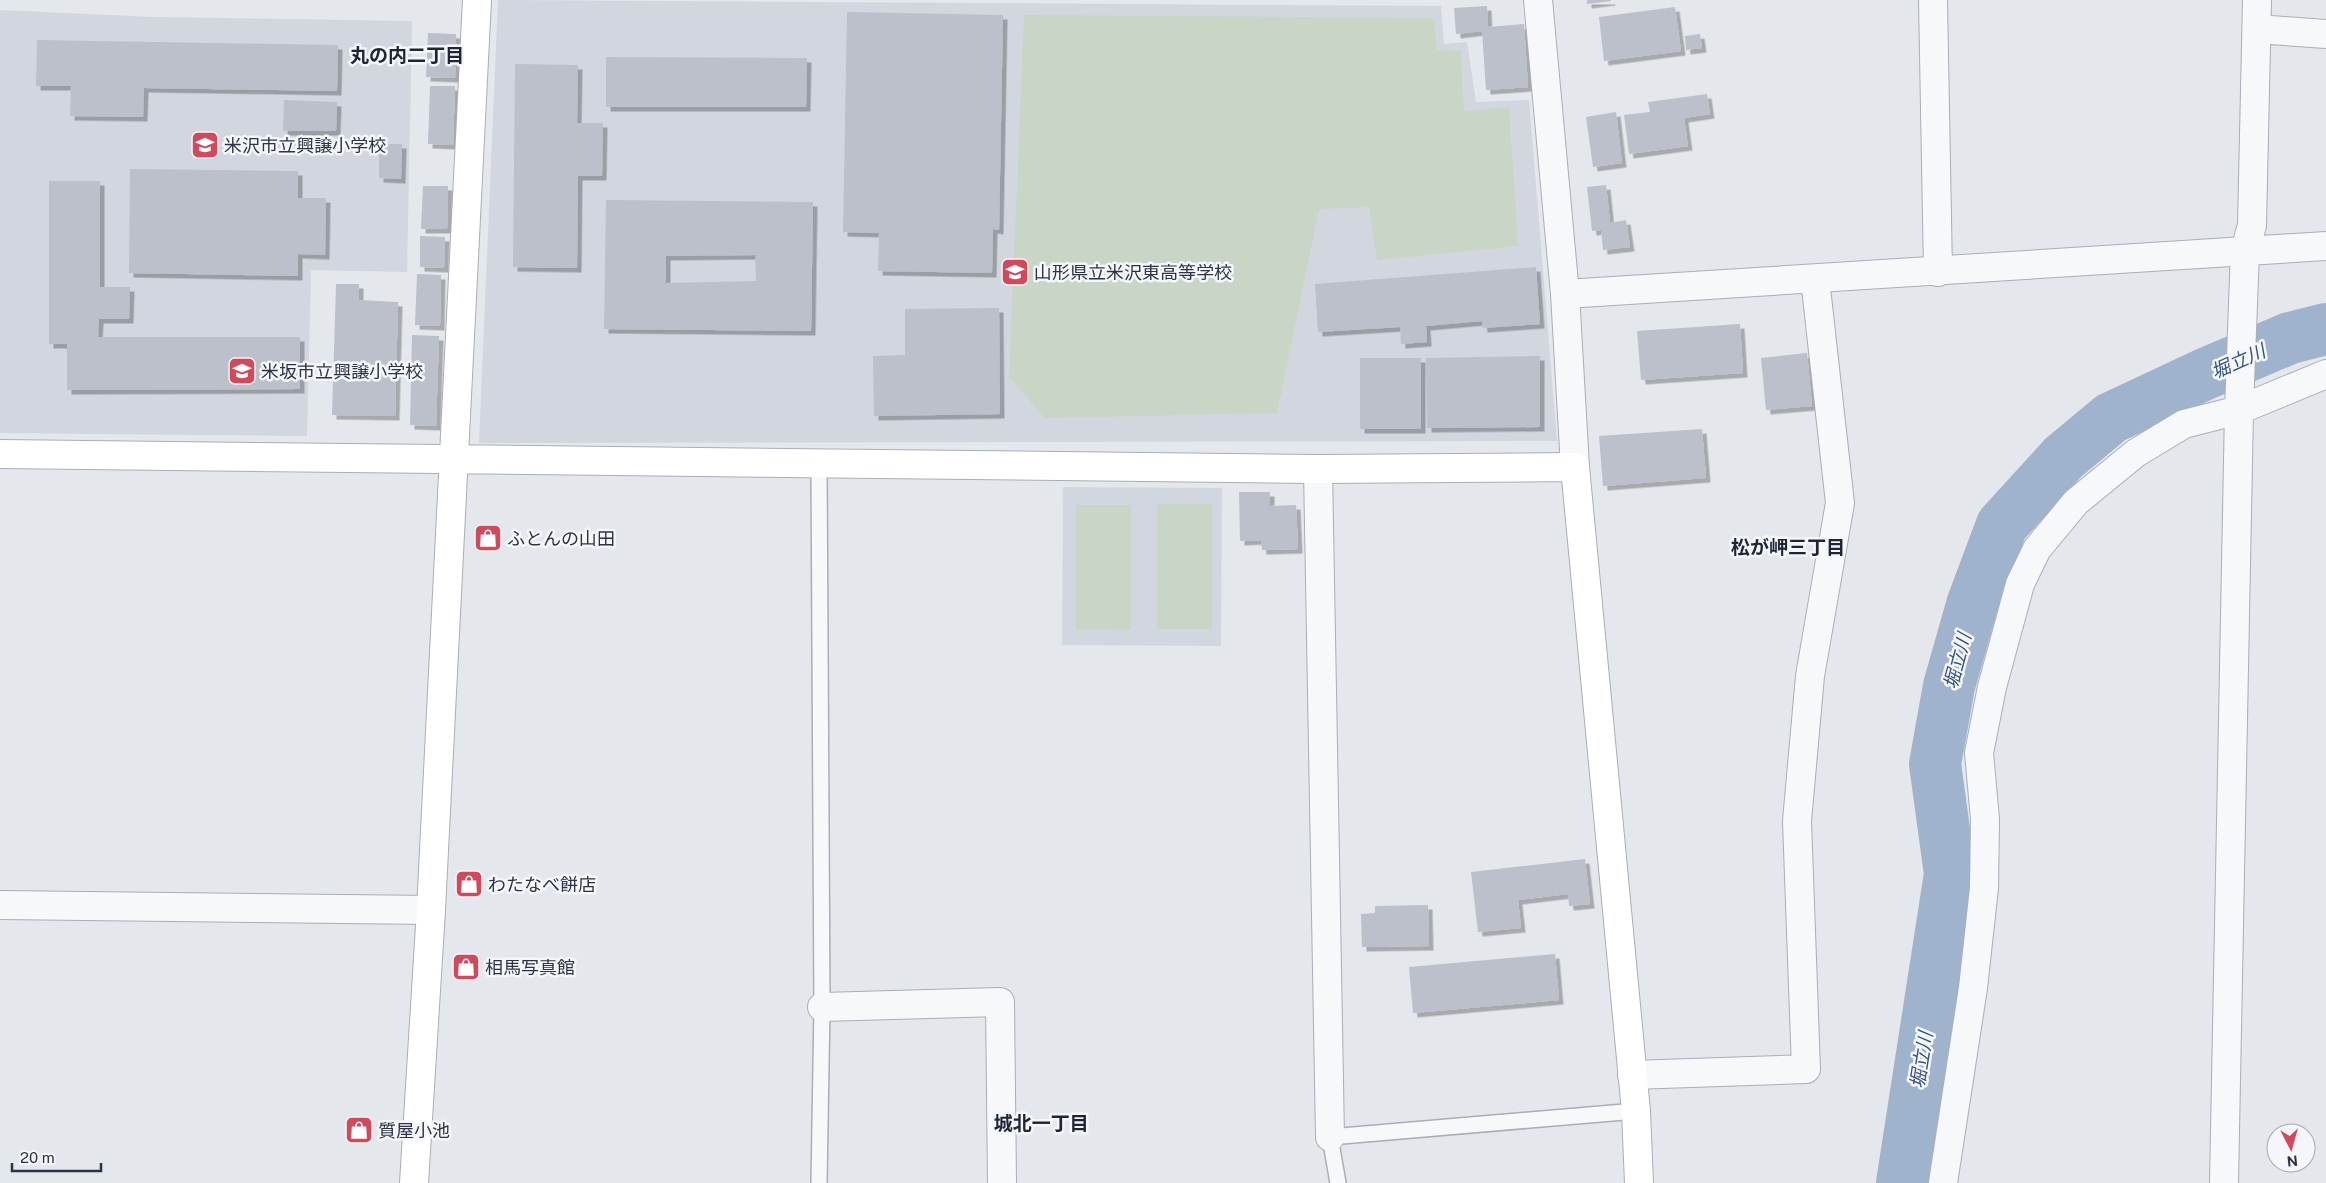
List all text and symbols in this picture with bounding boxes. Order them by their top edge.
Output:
district label: 丸の内二丁目 [350,44,464,66]
school or university icon: 米沢市立興譲小学校 [190,130,220,160]
place label: 米沢市立興譲小学校 [224,135,386,156]
school or university icon: 山形県立米沢東高等学校 [1000,257,1030,287]
place label: 山形県立米沢東高等学校 [1034,262,1232,283]
water label: 堀立川 [2207,339,2270,383]
school or university icon: 米坂市立興譲小学校 [227,356,257,386]
place label: 米坂市立興譲小学校 [261,361,423,382]
shop icon: ふとんの山田 [473,523,503,553]
place label: ふとんの山田 [507,528,615,549]
district label: 松が岬三丁目 [1731,536,1845,558]
water label: 堀立川 [1939,629,1976,691]
shop icon: わたなべ餅店 [454,869,484,899]
place label: わたなべ餅店 [488,874,596,895]
shop icon: 相馬写真館 [451,952,481,982]
place label: 相馬写真館 [485,957,575,978]
water label: 堀立川 [1906,1028,1937,1090]
district label: 城北一丁目 [993,1112,1089,1134]
shop icon: 質屋小池 [344,1115,374,1145]
place label: 質屋小池 [378,1120,450,1141]
north arrow [2266,1123,2316,1173]
scale bar [12,1140,101,1172]
text: 20 m [20,1149,55,1166]
text: N [2286,1152,2299,1169]

